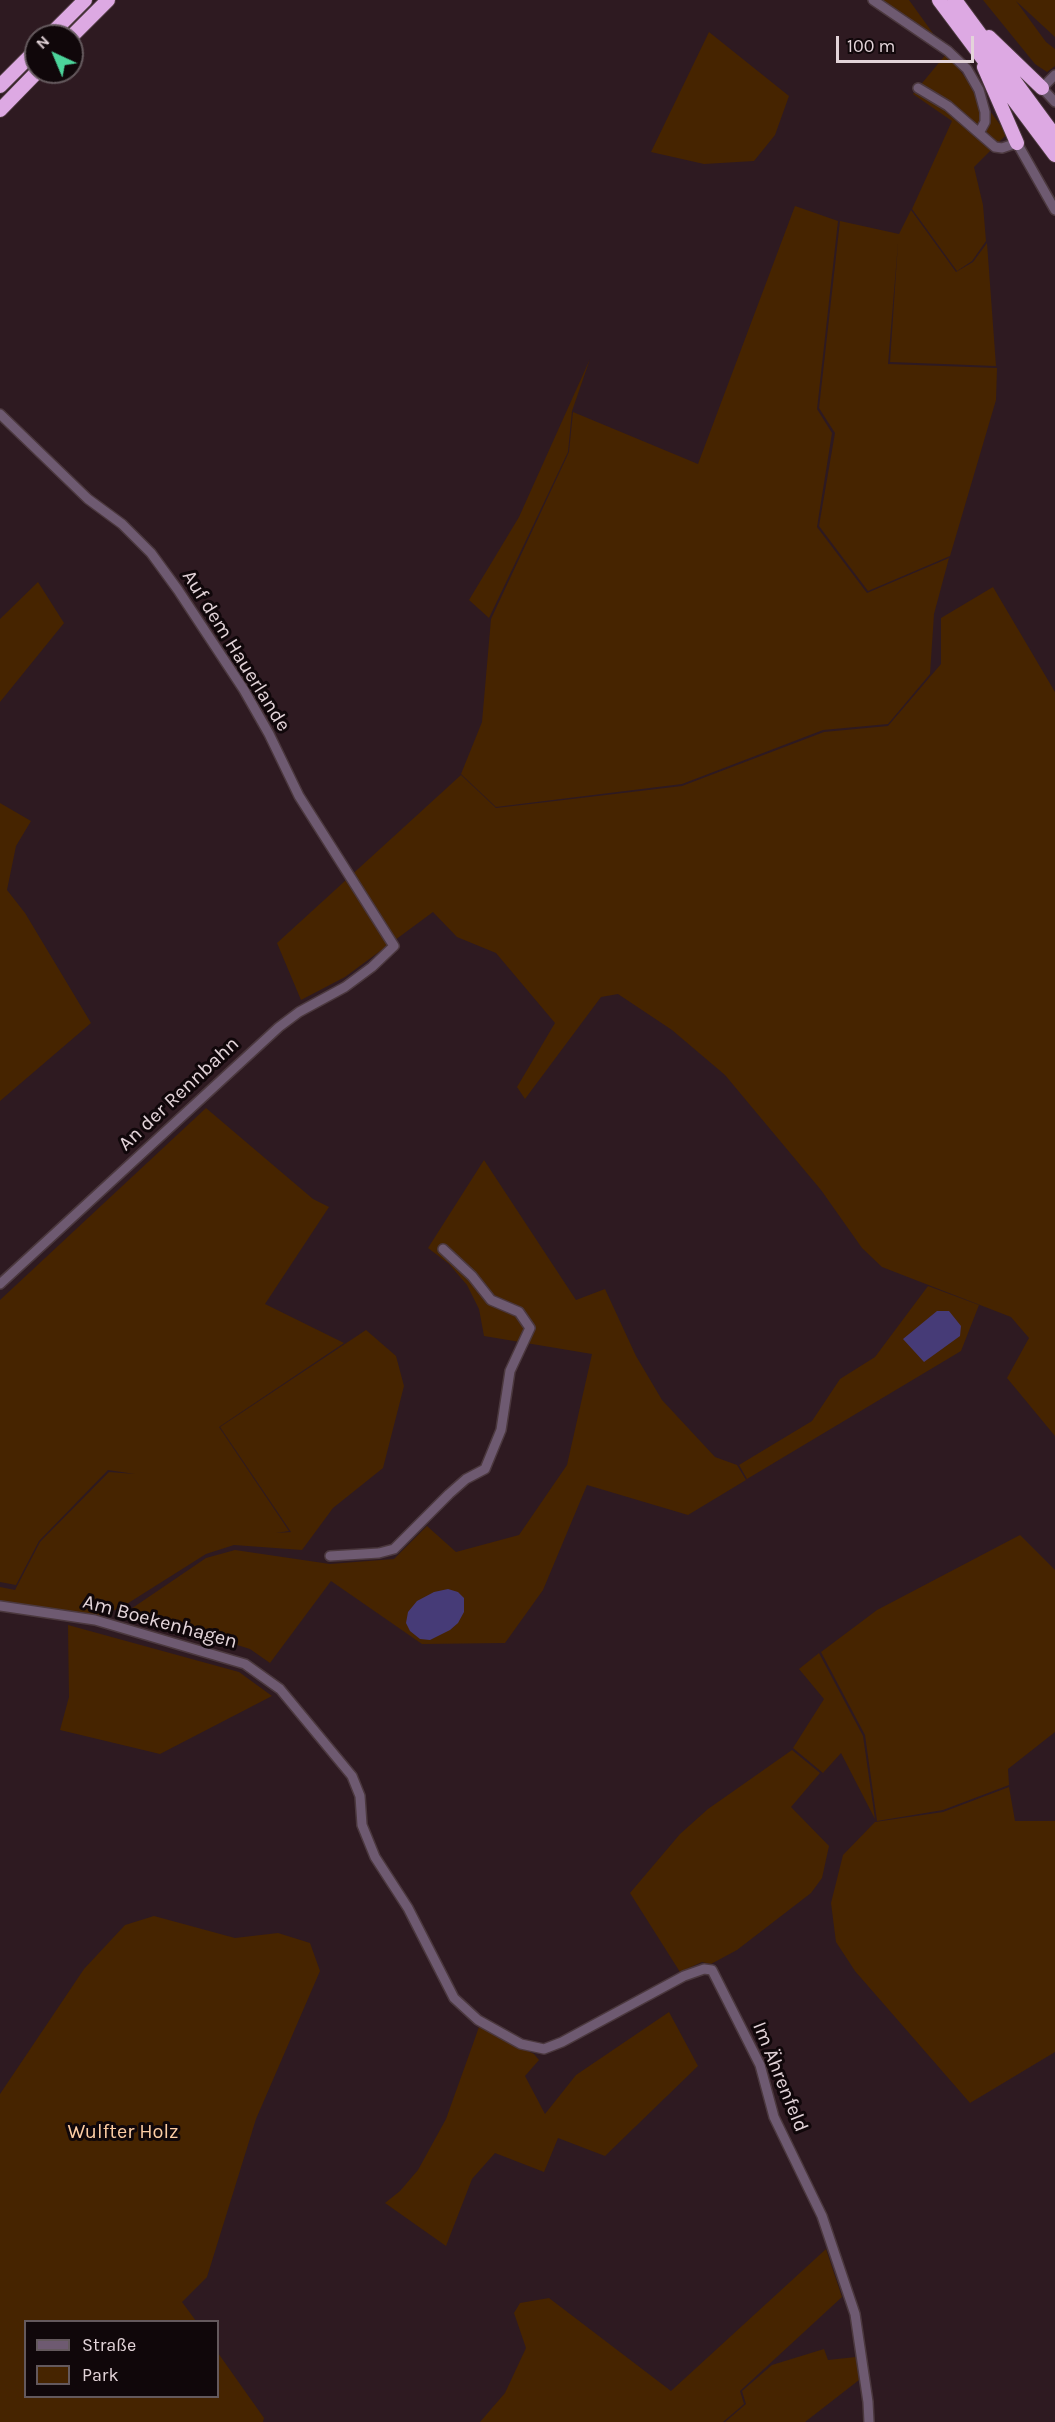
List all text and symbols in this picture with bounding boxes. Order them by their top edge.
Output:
north arrow [24,24,84,84]
scale bar [839,24,977,62]
text: N [32,31,53,53]
text: 100 m [847,35,895,57]
street label: Auf dem Hauerlande [177,566,295,736]
street label: An der Rennbahn [114,1032,244,1156]
street label: Am Boekenhagen [80,1590,240,1654]
street label: Im Ährenfeld [747,2018,813,2136]
park label: Wulfter Holz [67,2120,179,2144]
legend [24,2320,219,2398]
text: Straße [82,2334,136,2356]
text: Park [82,2364,119,2386]

